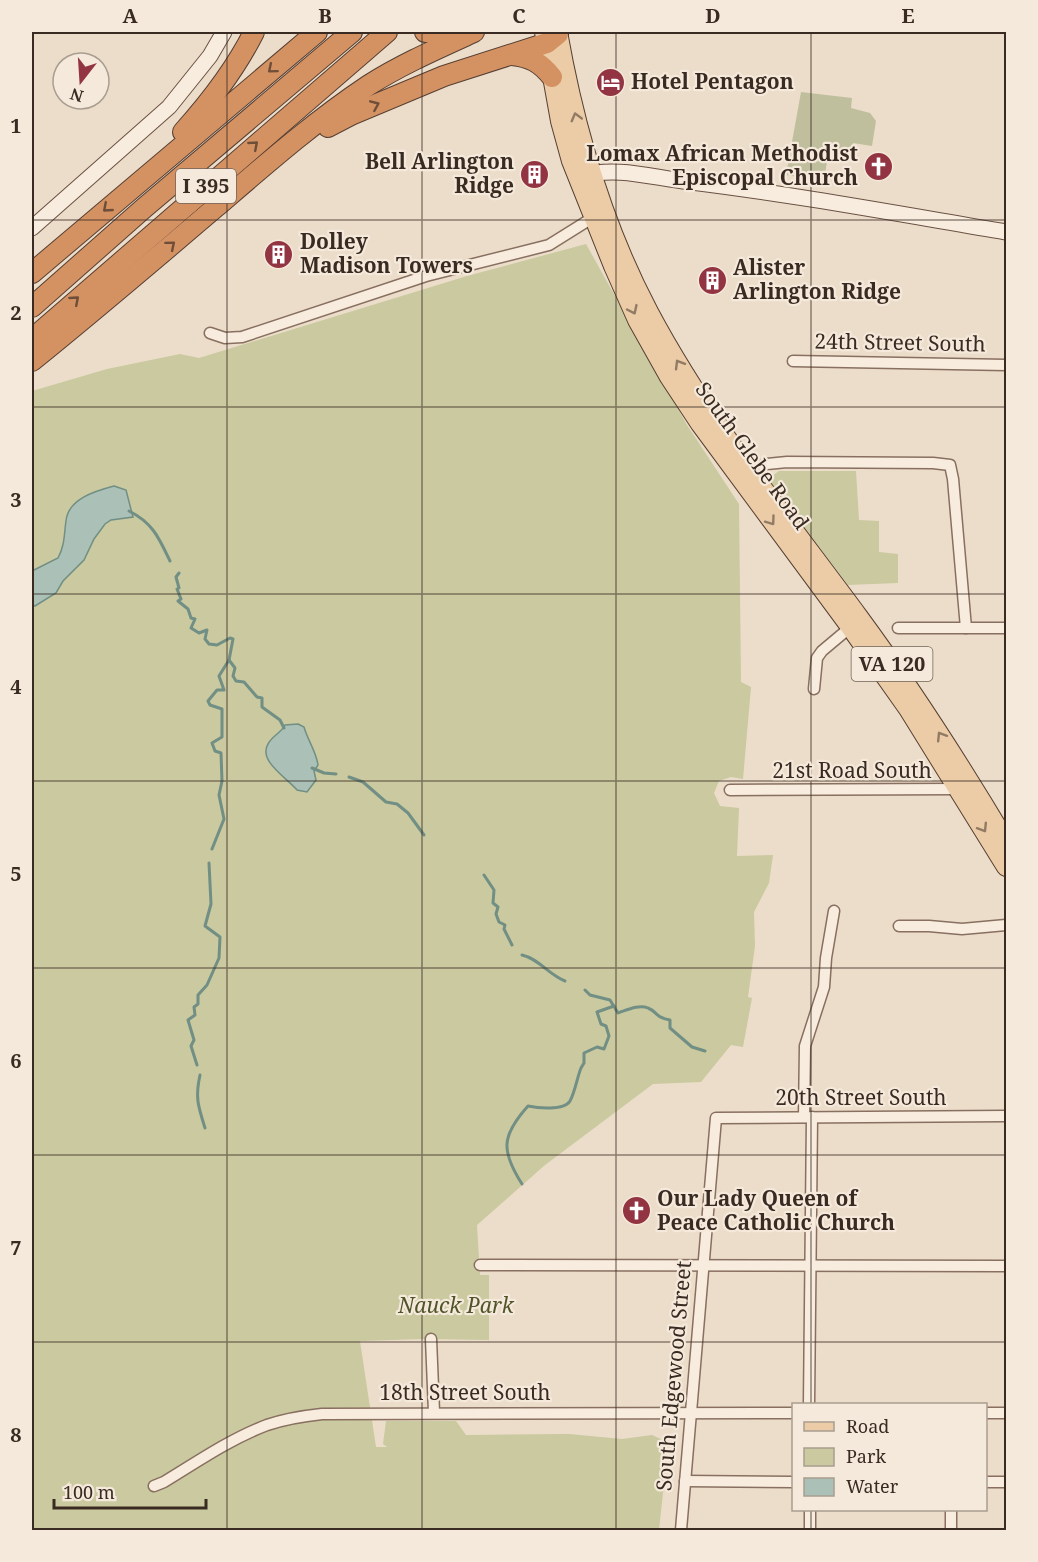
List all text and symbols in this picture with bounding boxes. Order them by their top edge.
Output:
text: A [122,2,138,29]
text: B [318,2,332,29]
text: C [512,2,526,29]
text: D [705,2,721,29]
text: E [901,2,915,29]
north arrow [51,51,111,111]
one-way arrow [268,62,279,73]
hotel icon: Hotel Pentagon [594,66,626,98]
place label: Hotel Pentagon [631,67,794,95]
text: N [67,83,86,108]
one-way arrow [369,100,380,112]
text: 1 [10,112,22,139]
one-way arrow [571,112,583,123]
place label: Lomax African Methodist Episcopal Church [586,139,858,191]
one-way arrow [247,141,258,152]
place label: Bell Arlington Ridge [365,147,514,199]
church icon: Lomax African Methodist Episcopal Church [863,150,895,182]
building icon: Bell Arlington Ridge [519,158,551,190]
road number: I 395 [176,169,236,203]
one-way arrow [103,201,114,212]
place label: Dolley Madison Towers [300,227,473,279]
building icon: Dolley Madison Towers [263,238,295,270]
one-way arrow [164,241,175,252]
place label: Alister Arlington Ridge [733,253,901,305]
building icon: Alister Arlington Ridge [696,264,728,296]
one-way arrow [69,296,79,307]
text: 2 [10,299,22,326]
one-way arrow [625,303,637,314]
street label: 24th Street South [814,327,986,357]
one-way arrow [675,360,686,370]
street label: South Glebe Road [690,376,816,535]
text: 3 [10,486,22,513]
one-way arrow [764,515,775,526]
road number: VA 120 [852,647,932,681]
text: 4 [10,673,22,700]
one-way arrow [938,731,949,742]
street label: 21st Road South [772,756,932,784]
one-way arrow [976,822,988,832]
text: 5 [10,860,22,887]
text: 6 [10,1047,22,1074]
street label: 20th Street South [775,1083,947,1111]
place label: Our Lady Queen of Peace Catholic Church [657,1184,895,1236]
church icon: Our Lady Queen of Peace Catholic Church [620,1195,652,1227]
text: 7 [10,1234,22,1261]
street label: South Edgewood Street [649,1260,697,1492]
park label: Nauck Park [397,1291,515,1319]
street label: 18th Street South [379,1378,551,1406]
legend [792,1403,987,1511]
text: Road [846,1414,889,1438]
text: 8 [10,1421,22,1448]
text: Park [846,1444,886,1468]
scale bar [54,1472,206,1510]
text: Water [846,1474,899,1498]
text: 100 m [63,1480,115,1504]

